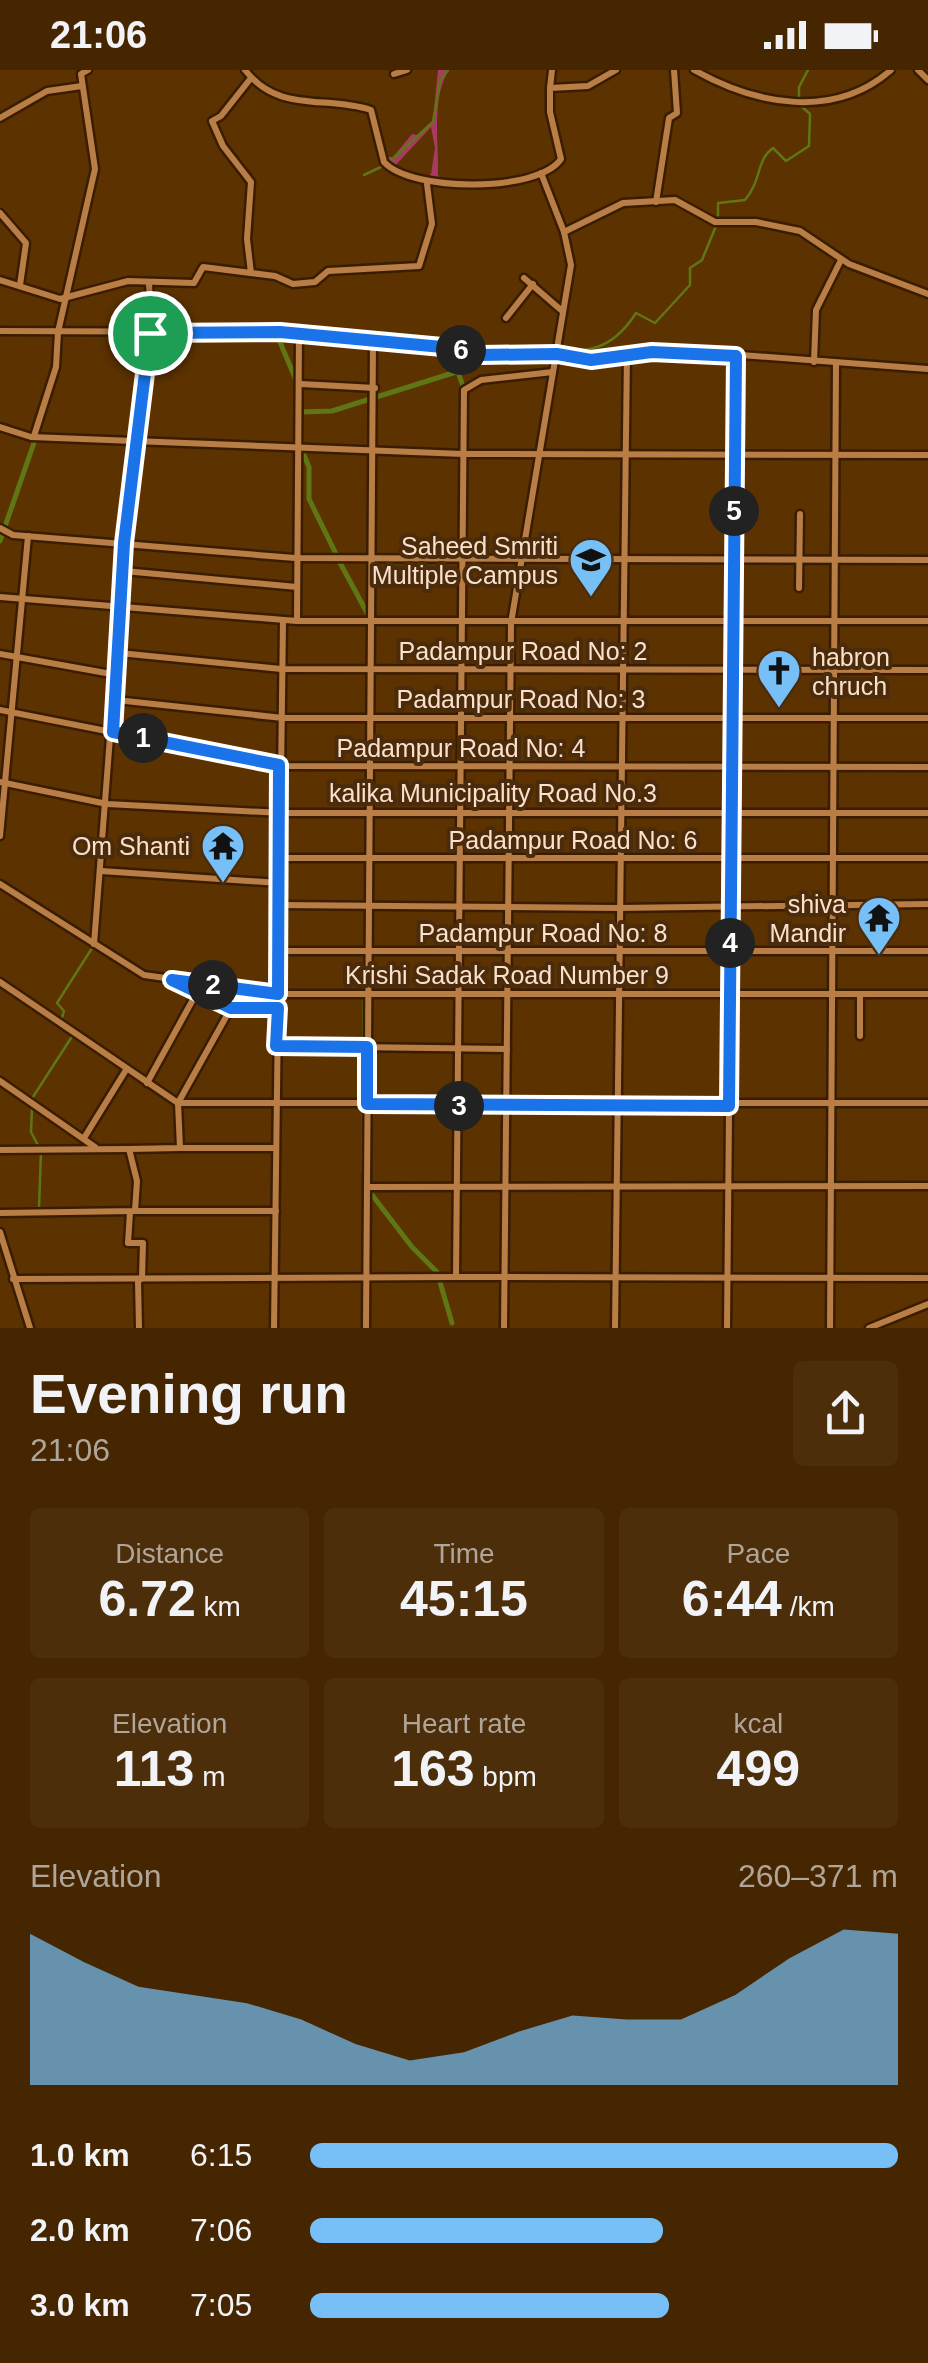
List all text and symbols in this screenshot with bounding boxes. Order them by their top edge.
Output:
text: 21:06 [50,14,147,56]
pin [108,291,193,376]
icon: arrive [123,306,178,361]
pin: 6 [436,325,486,375]
text: 6 [453,334,469,365]
pin: 5 [709,486,759,536]
text: 5 [726,495,742,526]
place label: Saheed Smriti Multiple Campus [372,532,558,589]
school or university icon: Saheed Smriti Multiple Campus [568,537,614,598]
street label: Padampur Road No: 2 [399,637,647,665]
place label: habron chruch [812,643,890,700]
church icon: habron chruch [756,648,802,709]
street label: Padampur Road No: 3 [397,685,645,713]
pin: 1 [118,713,168,763]
text: 1 [135,722,151,753]
street label: Padampur Road No: 4 [337,734,585,762]
street label: kalika Municipality Road No.3 [329,779,657,807]
temple icon: Om Shanti [200,823,246,884]
street label: Padampur Road No: 6 [449,826,697,854]
place label: Om Shanti [72,832,190,860]
place label: shiva Mandir [770,890,846,947]
temple icon: shiva Mandir [856,895,902,956]
pin: 4 [705,918,755,968]
street label: Padampur Road No: 8 [419,919,667,947]
text: 4 [722,927,738,958]
pin: 2 [188,960,238,1010]
street label: Krishi Sadak Road Number 9 [345,961,669,989]
text: 2 [205,969,221,1000]
pin: 3 [434,1081,484,1131]
text: 3 [451,1090,467,1121]
button: share [793,1361,898,1466]
text: Evening run [30,1363,348,1425]
text: 21:06 [30,1432,110,1468]
text: Distance [115,1538,224,1569]
text: Time [433,1538,495,1569]
text: Pace [726,1538,790,1569]
text: 6.72 [98,1571,196,1627]
text: 45:15 [400,1571,528,1627]
text: 6:44 [682,1571,782,1627]
text: km [196,1591,241,1622]
text: /km [782,1591,835,1622]
text: Elevation [112,1708,227,1739]
text: Heart rate [402,1708,526,1739]
text: kcal [733,1708,783,1739]
text: 113 [114,1741,194,1797]
text: 163 [391,1741,475,1797]
text: 499 [717,1741,800,1797]
text: m [194,1761,226,1792]
text: bpm [475,1761,537,1792]
text: Elevation [30,1858,162,1894]
text: 260–371 m [738,1858,898,1894]
text: 1.0 km [30,2137,130,2173]
text: 6:15 [190,2137,252,2173]
text: 2.0 km [30,2212,130,2248]
text: 7:06 [190,2212,252,2248]
text: 3.0 km [30,2287,130,2323]
text: 7:05 [190,2287,252,2323]

